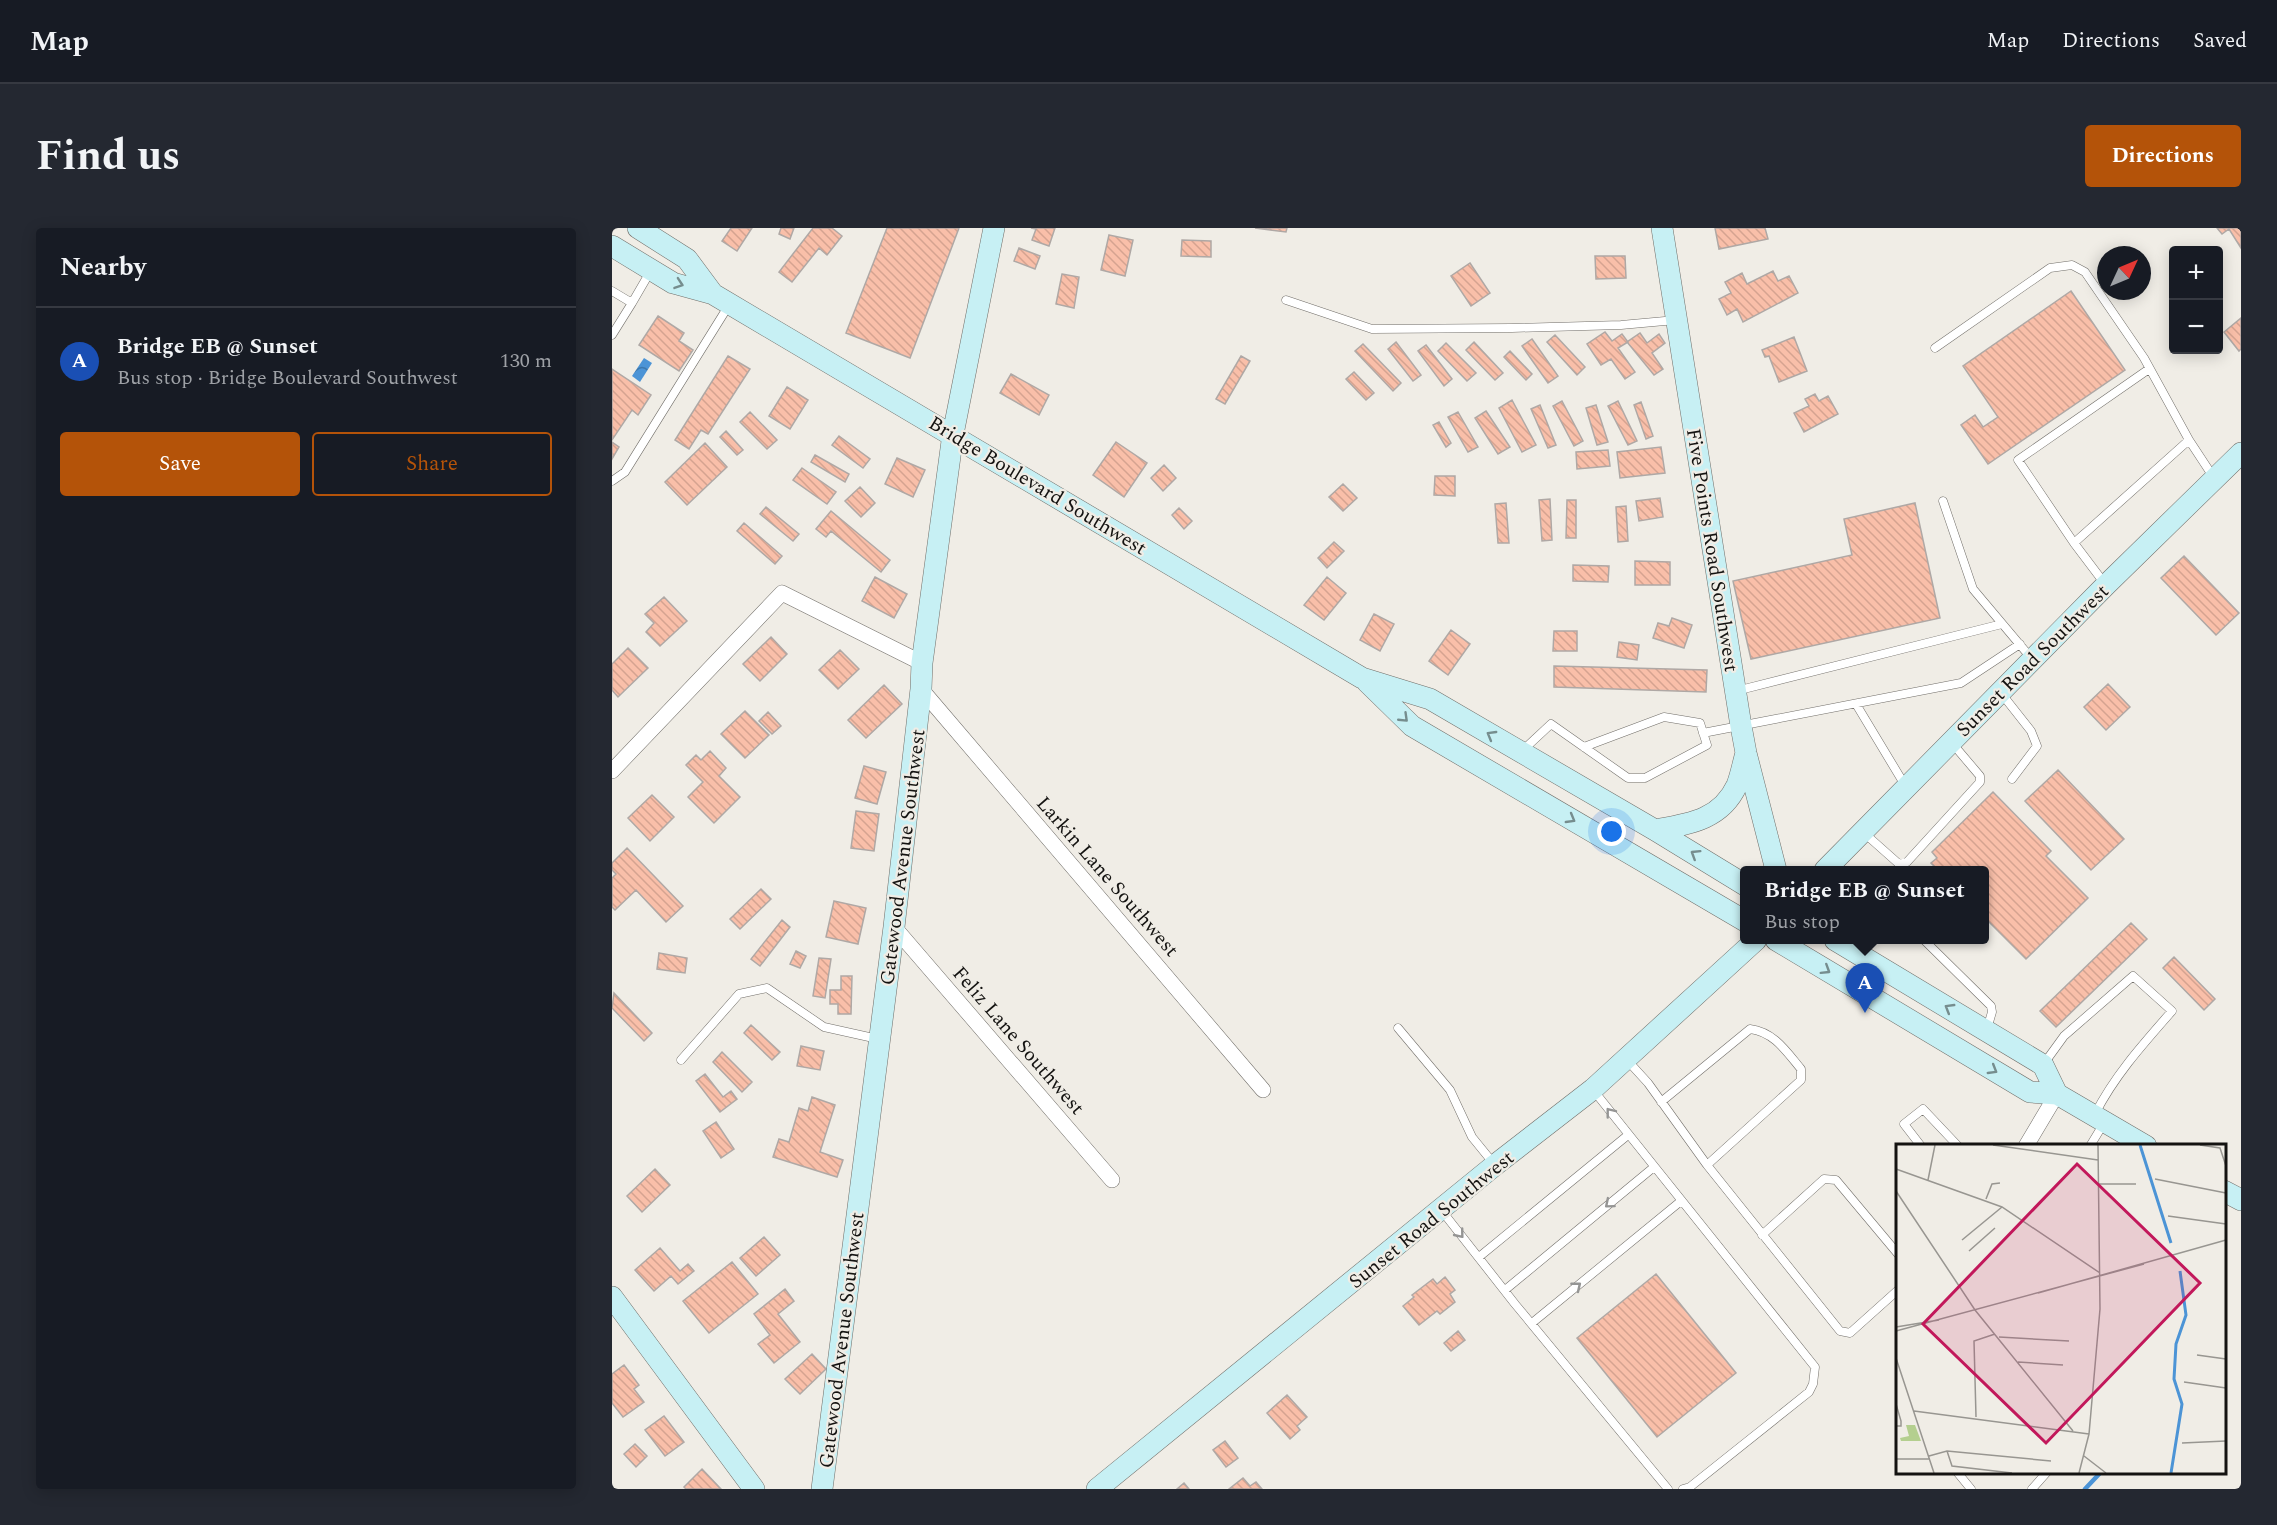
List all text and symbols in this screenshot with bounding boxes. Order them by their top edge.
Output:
text: Map [30,20,89,63]
text: Map [1987,25,2029,57]
text: Directions [2062,25,2160,57]
text: Saved [2193,25,2247,57]
text: Find us [36,125,180,188]
button: Directions [2085,125,2241,187]
north arrow [2097,246,2151,300]
map controls [2169,246,2223,354]
button: + [2169,246,2223,300]
text: Nearby [60,247,146,287]
one-way arrow [673,276,684,289]
button: − [2169,300,2223,354]
text: Bridge EB @ Sunset [117,330,318,363]
text: A [72,346,87,376]
text: 130 m [500,346,552,376]
text: Bus stop · Bridge Boulevard Southwest [117,363,458,393]
street label: Bridge Boulevard Southwest [923,409,1152,563]
street label: Five Points Road Southwest [1678,426,1746,674]
button: Save [60,432,300,496]
button: Share [312,432,552,496]
street label: Sunset Road Southwest [1949,577,2116,744]
one-way arrow [1398,711,1408,722]
street label: Gatewood Avenue Southwest [872,727,934,987]
one-way arrow [1487,730,1497,742]
street label: Larkin Lane Southwest [1029,790,1186,964]
one-way arrow [1565,811,1575,823]
your location [1597,817,1626,846]
one-way arrow [1691,850,1701,862]
popup [1740,866,1989,944]
text: Bridge EB @ Sunset [1764,874,1965,907]
text: Bus stop [1764,907,1840,937]
street label: Feliz Lane Southwest [945,960,1091,1122]
one-way arrow [1819,963,1830,974]
pin: A [1846,964,1884,1013]
one-way arrow [1945,1004,1955,1016]
one-way arrow [1987,1063,1997,1075]
one-way arrow [1607,1108,1618,1119]
street label: Sunset Road Southwest [1342,1143,1521,1296]
inset map [1896,1144,2226,1474]
one-way arrow [1604,1197,1615,1208]
street label: Gatewood Avenue Southwest [811,1210,873,1470]
one-way arrow [1453,1227,1464,1238]
one-way arrow [1570,1283,1581,1294]

